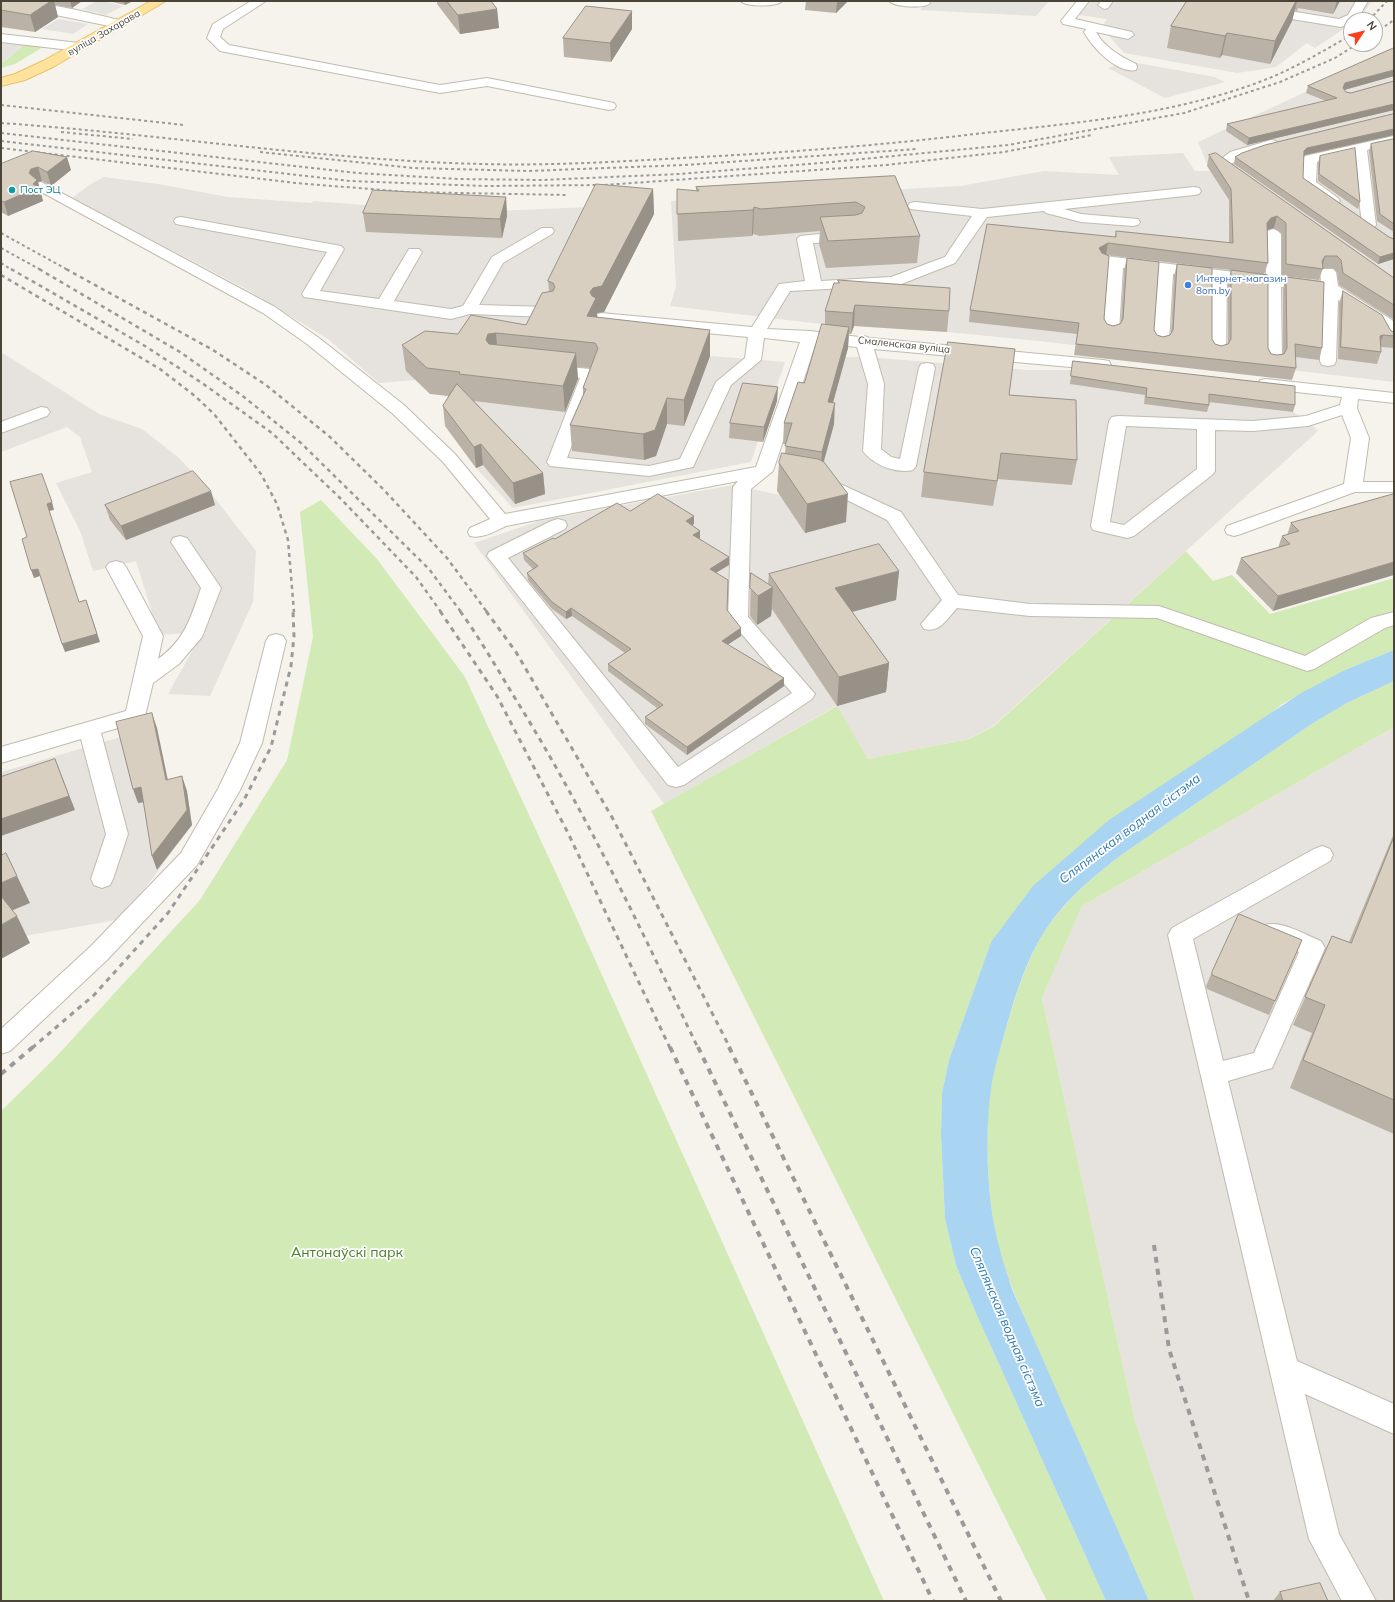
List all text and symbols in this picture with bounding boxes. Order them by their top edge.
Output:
street label: вуліца Захарава [66,7,142,59]
north arrow [1343,12,1383,52]
text: N [1364,18,1380,33]
place label: Пост ЭЦ [20,184,61,196]
marker: Пост ЭЦ [7,185,17,195]
place label: Интернет-магазин 8om.by [1196,273,1286,296]
marker: Интернет-магазин 8om.by [1183,280,1193,290]
street label: Смаленская вуліца [857,334,951,356]
water label: Сляпянская водная сістэма [1056,771,1204,887]
water label: Сляпянская водная сістэма [966,1244,1048,1410]
park label: Антонаўскі парк [291,1245,403,1261]

